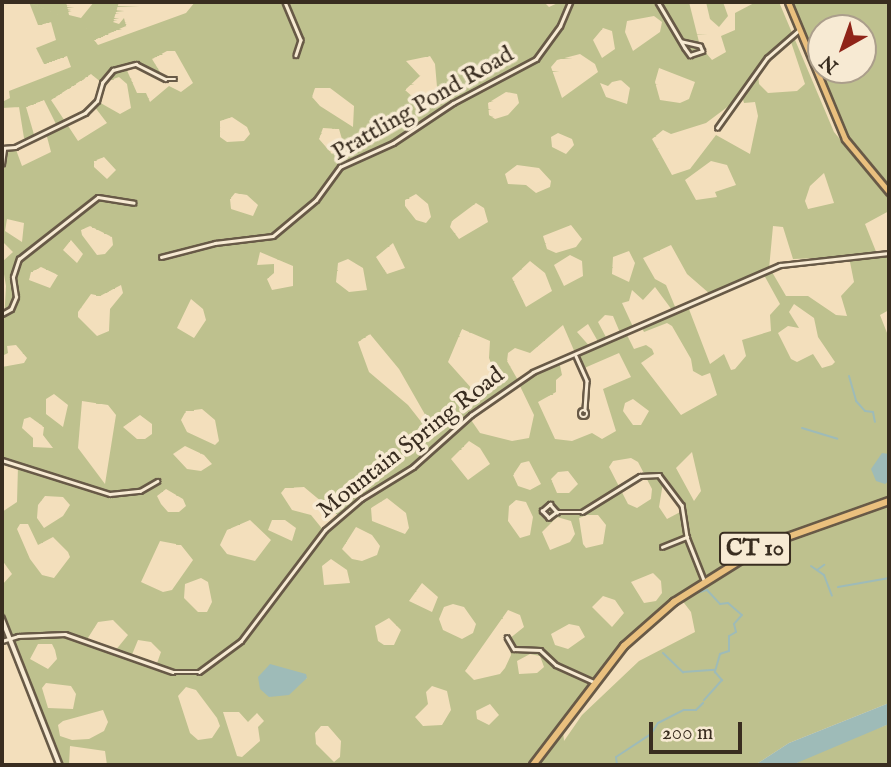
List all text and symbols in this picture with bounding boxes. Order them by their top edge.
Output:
north arrow [807,14,877,84]
street label: Prattling Pond Road [327,40,519,168]
text: N [816,49,844,78]
street label: Mountain Spring Road [312,361,510,525]
road number: CT 10 [718,530,792,568]
scale bar [653,708,746,752]
text: 200 m [662,720,713,747]

